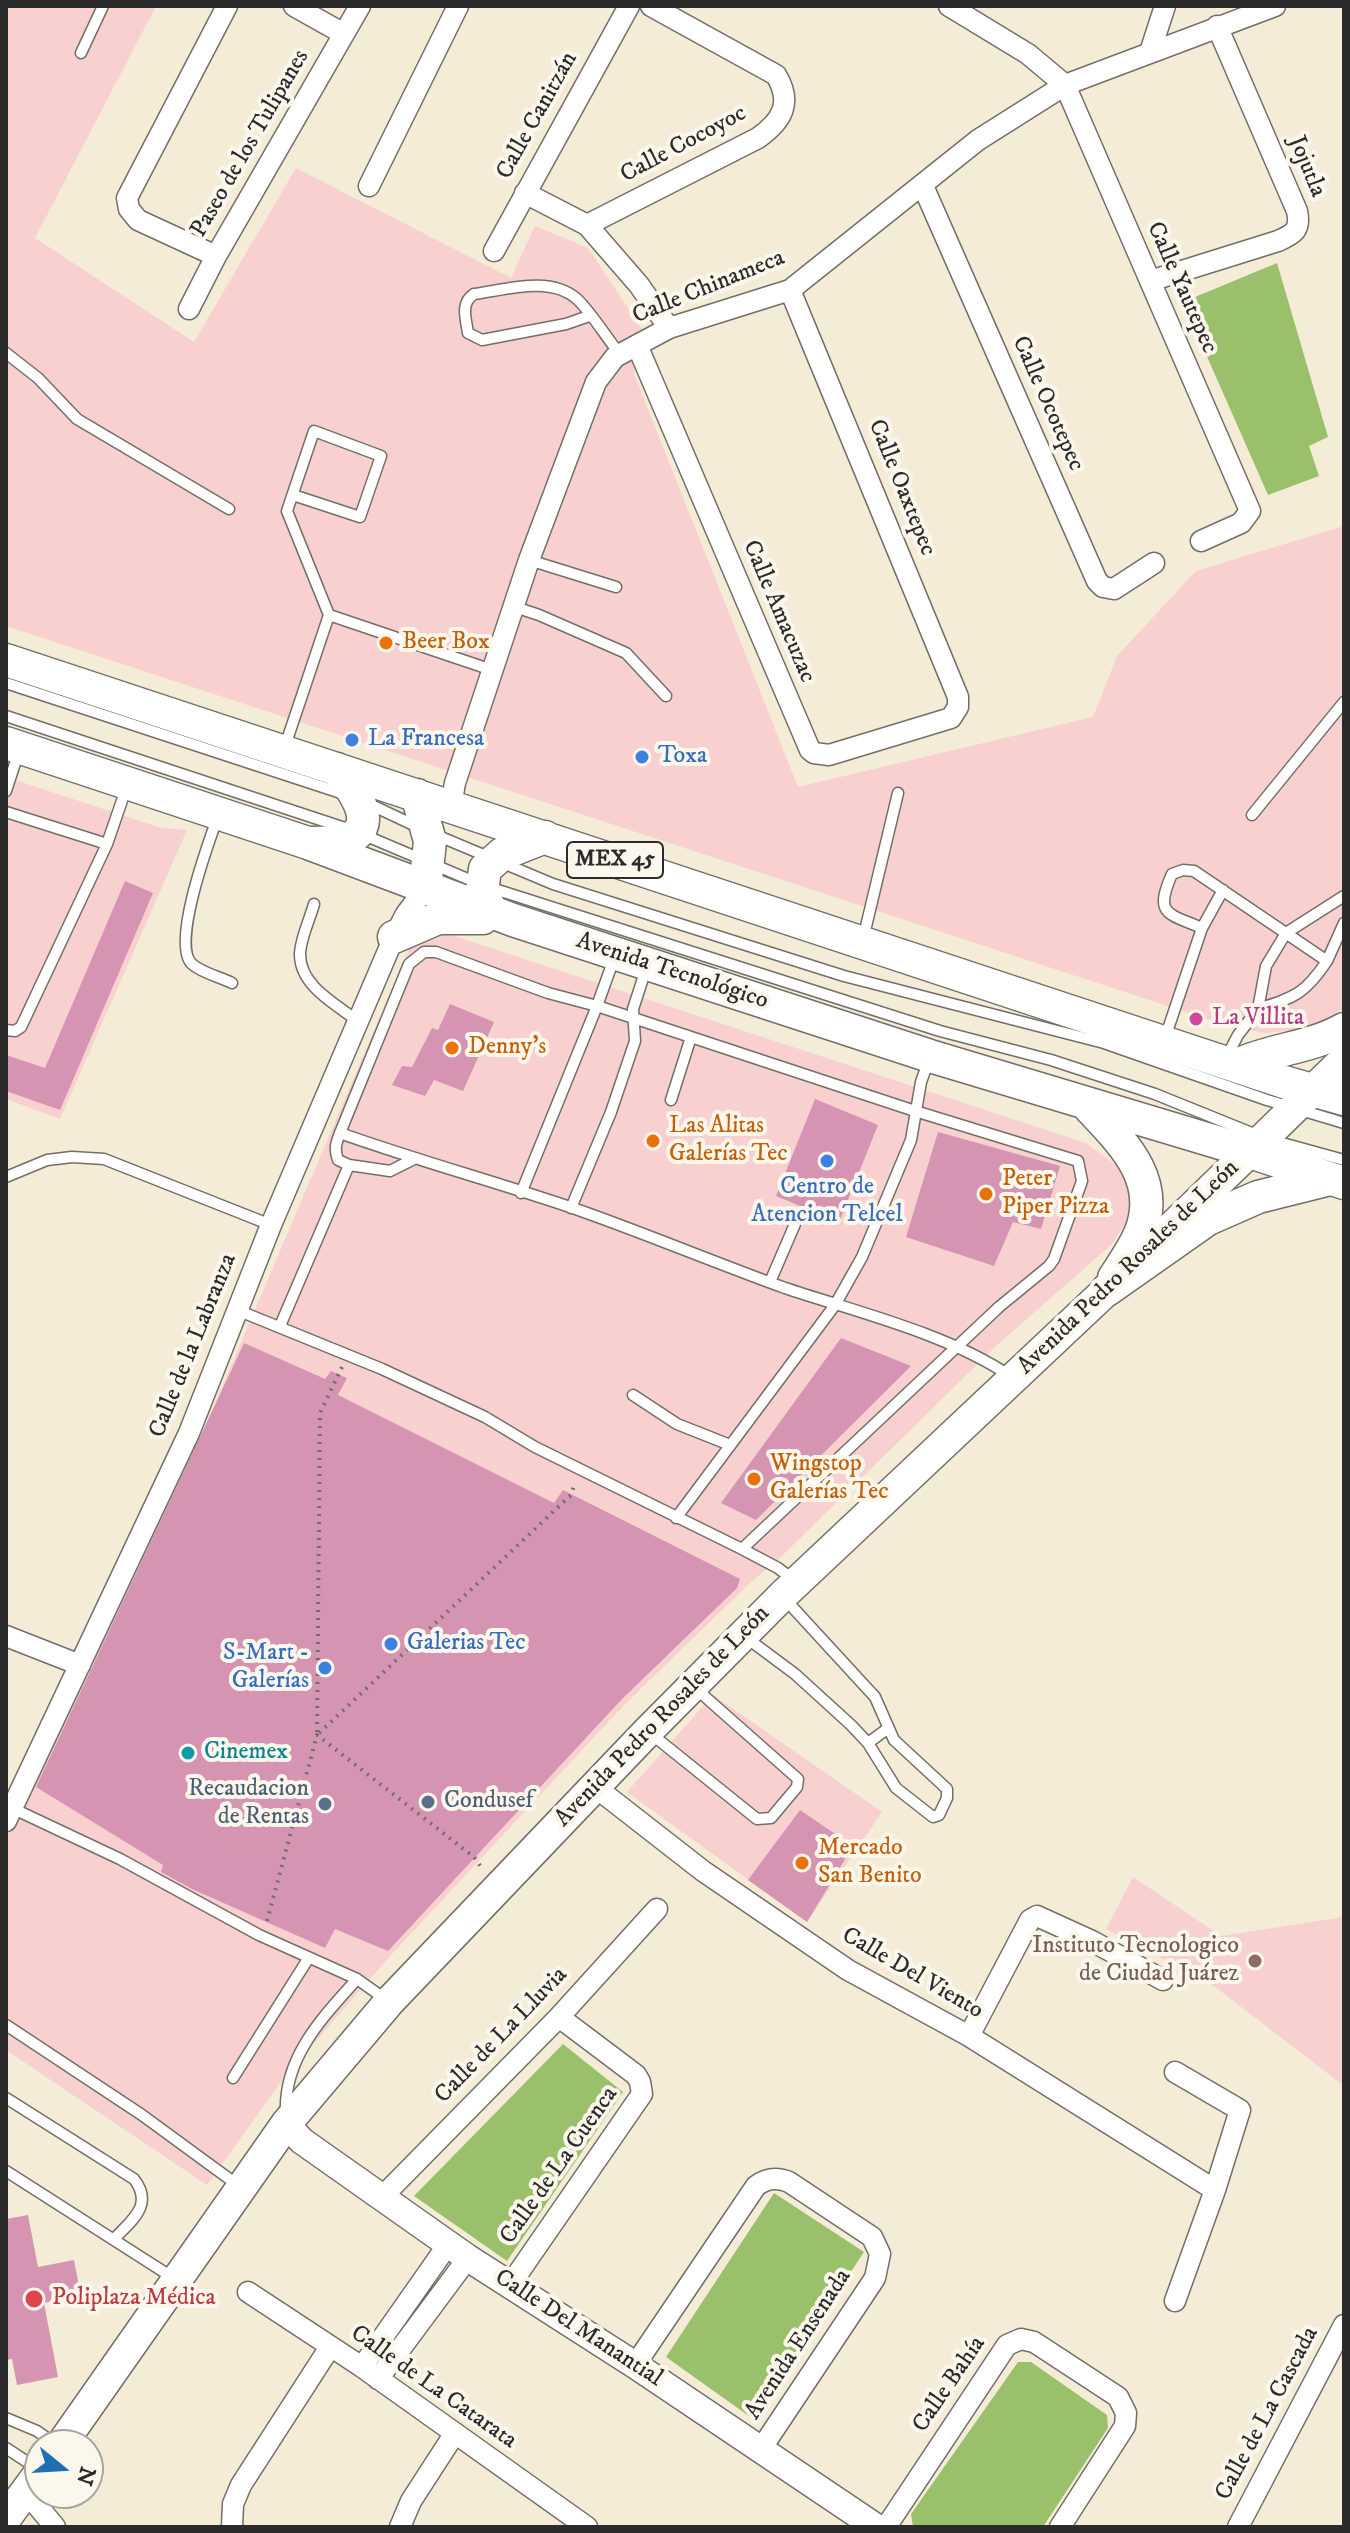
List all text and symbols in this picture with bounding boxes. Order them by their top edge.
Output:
street label: Paseo de los Tulipanes [186,45,316,243]
street label: Calle Canitzán [491,47,585,185]
street label: Calle Cocoyoc [616,100,752,190]
street label: Jojutla [1281,132,1331,202]
street label: Calle Yautepec [1139,218,1223,358]
street label: Calle Chinameca [629,244,789,332]
street label: Calle Ocotepec [1004,332,1090,476]
street label: Calle Oaxtepec [861,416,941,560]
street label: Calle Amacuzac [735,536,821,688]
place label: Beer Box [402,629,490,657]
marker: Beer Box [377,634,395,652]
place label: La Francesa [368,726,484,754]
marker: La Francesa [343,731,361,749]
place label: Toxa [658,743,707,771]
marker: Toxa [633,748,651,766]
road number: MEX 45 [567,842,663,878]
street label: Avenida Tecnológico [572,927,772,1017]
place label: La Villita [1212,1005,1304,1033]
marker: La Villita [1187,1010,1205,1028]
place label: Denny's [468,1034,546,1062]
marker: Denny's [443,1039,461,1057]
place label: Las Alitas Galerías Tec [669,1113,788,1169]
marker: Las Alitas Galerías Tec [644,1132,662,1150]
marker: Centro de Atencion Telcel [818,1152,836,1170]
street label: Avenida Pedro Rosales de León [1012,1154,1246,1382]
place label: Peter Piper Pizza [1002,1166,1109,1222]
place label: Centro de Atencion Telcel [751,1174,903,1230]
marker: Peter Piper Pizza [977,1185,995,1203]
street label: Calle de la Labranza [144,1250,244,1442]
place label: Wingstop Galerías Tec [770,1451,889,1507]
marker: Wingstop Galerías Tec [745,1470,763,1488]
street label: Avenida Pedro Rosales de León [549,1600,777,1834]
place label: Galerias Tec [407,1630,526,1658]
marker: Galerias Tec [382,1635,400,1653]
place label: S-Mart - Galerías [223,1640,309,1696]
marker: S-Mart - Galerías [316,1659,334,1677]
place label: Cinemex [204,1739,288,1767]
marker: Cinemex [179,1744,197,1762]
place label: Recaudacion de Rentas [188,1776,309,1832]
place label: Condusef [444,1788,533,1816]
marker: Condusef [419,1793,437,1811]
marker: Recaudacion de Rentas [316,1795,334,1813]
place label: Mercado San Benito [818,1835,922,1891]
marker: Mercado San Benito [793,1854,811,1872]
street label: Calle Del Viento [836,1922,988,2026]
place label: Instituto Tecnologico de Ciudad Juárez [1032,1933,1239,1989]
marker: Instituto Tecnologico de Ciudad Juárez [1246,1952,1264,1970]
street label: Calle de La Lluvia [430,1962,574,2110]
street label: Calle de La Cuenca [495,2082,625,2250]
street label: Calle Del Manantial [489,2264,667,2394]
street label: Avenida Ensenada [740,2264,858,2426]
place label: Poliplaza Médica [52,2285,216,2313]
marker: Poliplaza Médica [23,2288,45,2310]
street label: Calle de La Catarata [344,2320,522,2456]
street label: Calle de La Cascada [1210,2322,1326,2506]
street label: Calle Bahía [907,2331,993,2439]
north arrow [24,2429,104,2509]
text: N [70,2463,101,2489]

